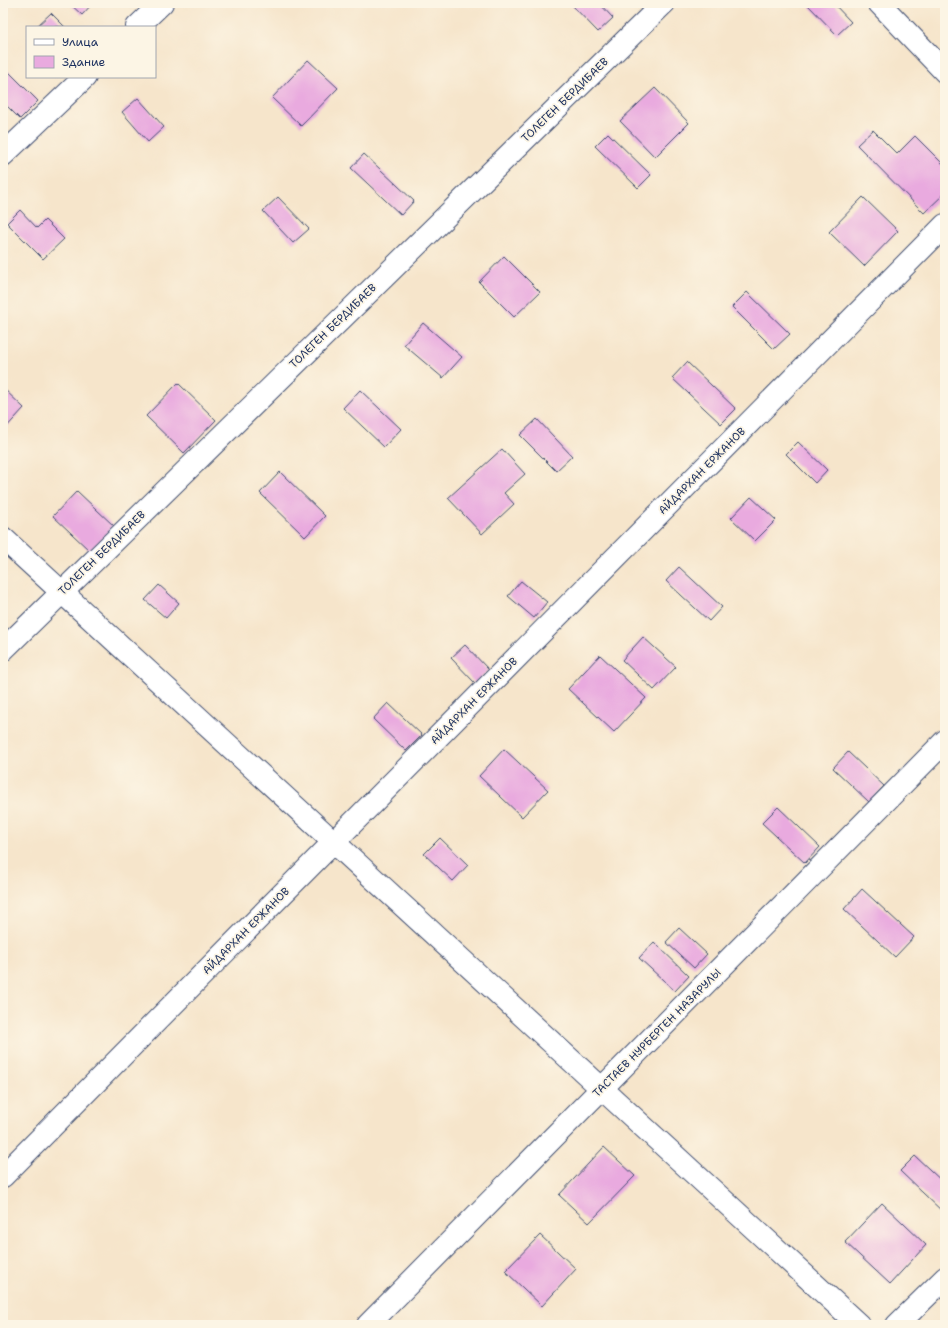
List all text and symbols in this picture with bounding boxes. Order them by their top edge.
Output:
legend [26,26,156,78]
text: Улица [62,34,99,50]
text: Здание [62,54,106,70]
street label: ТОЛЕГЕН БЕРДИБАЕВ [518,54,612,146]
street label: ТОЛЕГЕН БЕРДИБАЕВ [286,280,380,372]
street label: АЙДАРХАН ЕРЖАНОВ [654,423,749,518]
street label: ТОЛЕГЕН БЕРДИБАЕВ [55,507,149,599]
street label: АЙДАРХАН ЕРЖАНОВ [426,653,521,748]
street label: АЙДАРХАН ЕРЖАНОВ [198,883,293,978]
street label: ТАСТАЕВ НУРБЕРГЕН НАЗАРУЛЫ [590,966,724,1100]

